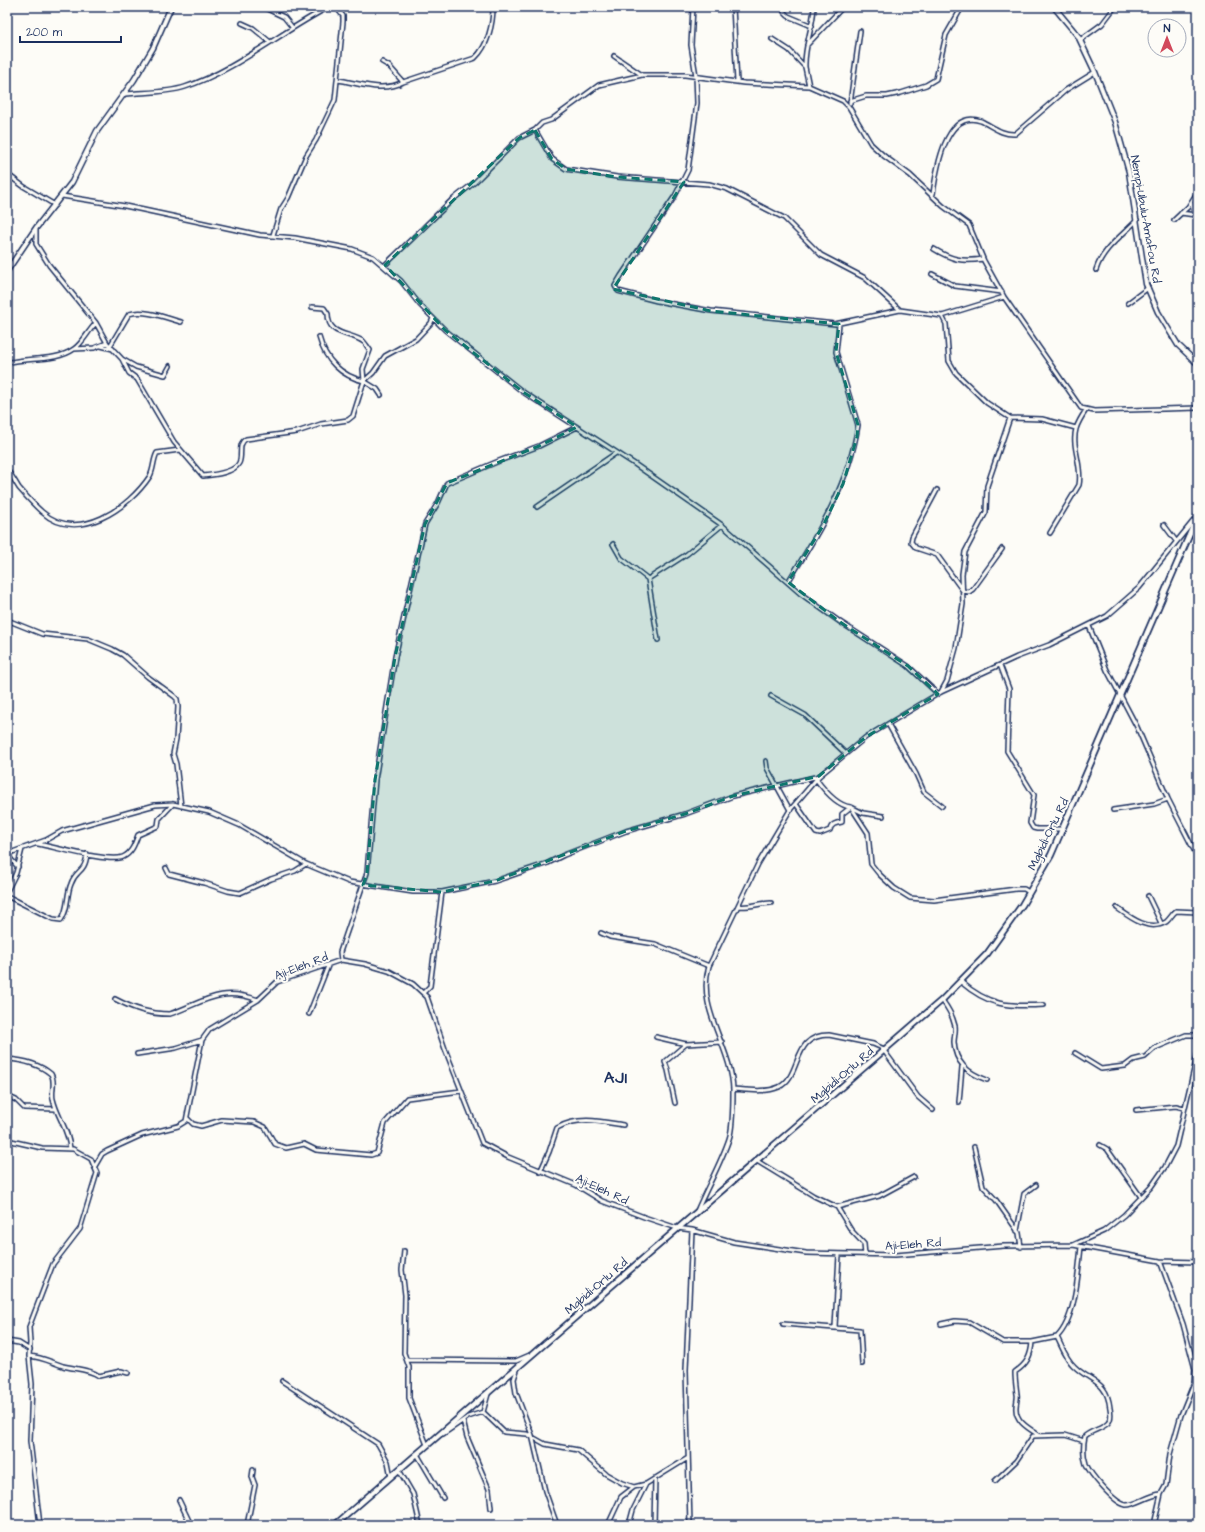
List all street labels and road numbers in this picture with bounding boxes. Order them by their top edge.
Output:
street label: Nempi-Ubulu-Amafou Rd [1126,154,1165,284]
street label: Mgbidi-Orlu Rd [1024,795,1074,874]
street label: Aji-Eleh Rd [272,948,331,984]
street label: Mgbidi-Orlu Rd [807,1043,878,1108]
street label: Aji-Eleh Rd [573,1170,631,1209]
street label: Aji-Eleh Rd [884,1234,942,1255]
street label: Mgbidi-Orlu Rd [561,1254,632,1319]

